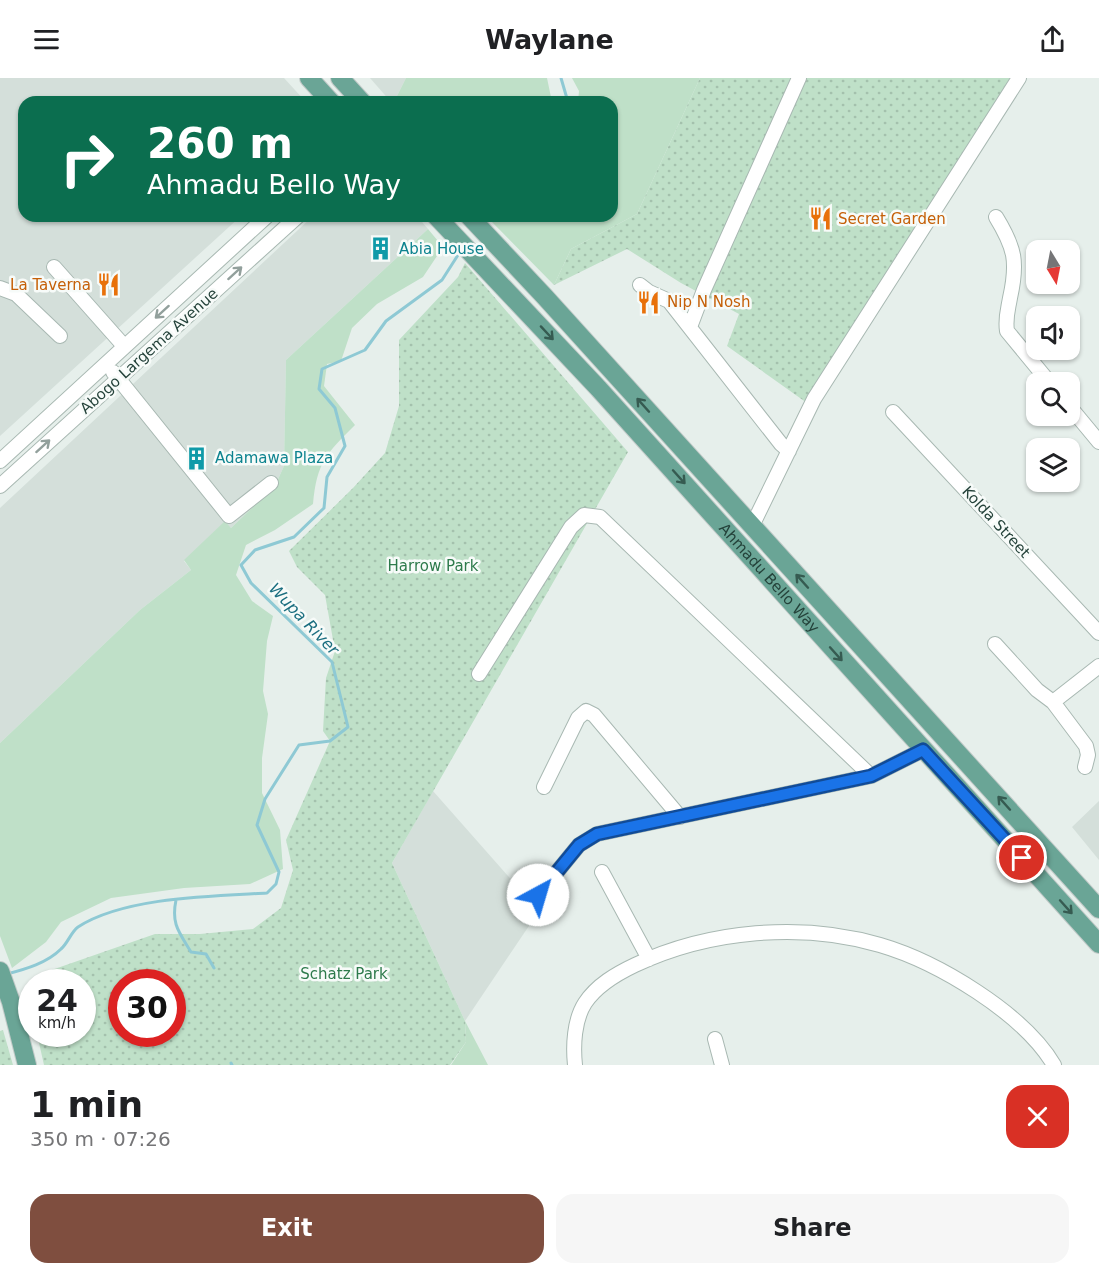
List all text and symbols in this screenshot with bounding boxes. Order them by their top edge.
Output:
icon: menu [30,23,63,56]
icon: share [1036,23,1069,56]
text: Waylane [485,24,614,55]
text: 260 m [147,119,293,168]
icon: right [48,120,126,198]
text: Ahmadu Bello Way [147,169,401,200]
restaurant icon: Secret Garden [807,206,833,232]
place label: Secret Garden [838,210,946,228]
building icon: Abia House [368,236,394,262]
place label: Abia House [399,240,484,258]
north arrow [1026,240,1080,294]
map controls [1026,240,1080,492]
one-way arrow [227,266,242,280]
restaurant icon: La Taverna [96,272,122,298]
place label: La Taverna [10,276,91,294]
street label: Abogo Largema Avenue [76,284,222,418]
restaurant icon: Nip N Nosh [636,289,662,315]
place label: Nip N Nosh [667,293,750,311]
one-way arrow [154,305,169,319]
button: sound [1026,306,1080,360]
one-way arrow [540,325,554,340]
button: search [1026,372,1080,426]
one-way arrow [636,398,650,413]
button: layers [1026,438,1080,492]
one-way arrow [36,439,51,453]
building icon: Adamawa Plaza [184,445,210,471]
place label: Adamawa Plaza [215,449,333,467]
one-way arrow [672,469,686,484]
street label: Kolda Street [958,482,1034,562]
street label: Ahmadu Bello Way [715,519,823,637]
park label: Harrow Park [388,557,479,575]
one-way arrow [795,574,809,589]
water label: Wupa River [265,579,344,660]
one-way arrow [829,646,843,661]
one-way arrow [997,796,1011,811]
pin [996,832,1047,883]
icon: arrive [1005,841,1038,874]
position arrow [506,863,570,927]
one-way arrow [1059,899,1073,914]
park label: Schatz Park [300,965,388,983]
speed limit sign: 30 [108,969,186,1047]
text: 24 [36,983,78,1018]
text: km/h [38,1014,76,1032]
text: 1 min [30,1084,143,1125]
button: close [1006,1085,1069,1148]
text: 350 m · 07:26 [30,1127,171,1151]
button: Exit [30,1194,544,1263]
button: Share [556,1194,1069,1263]

